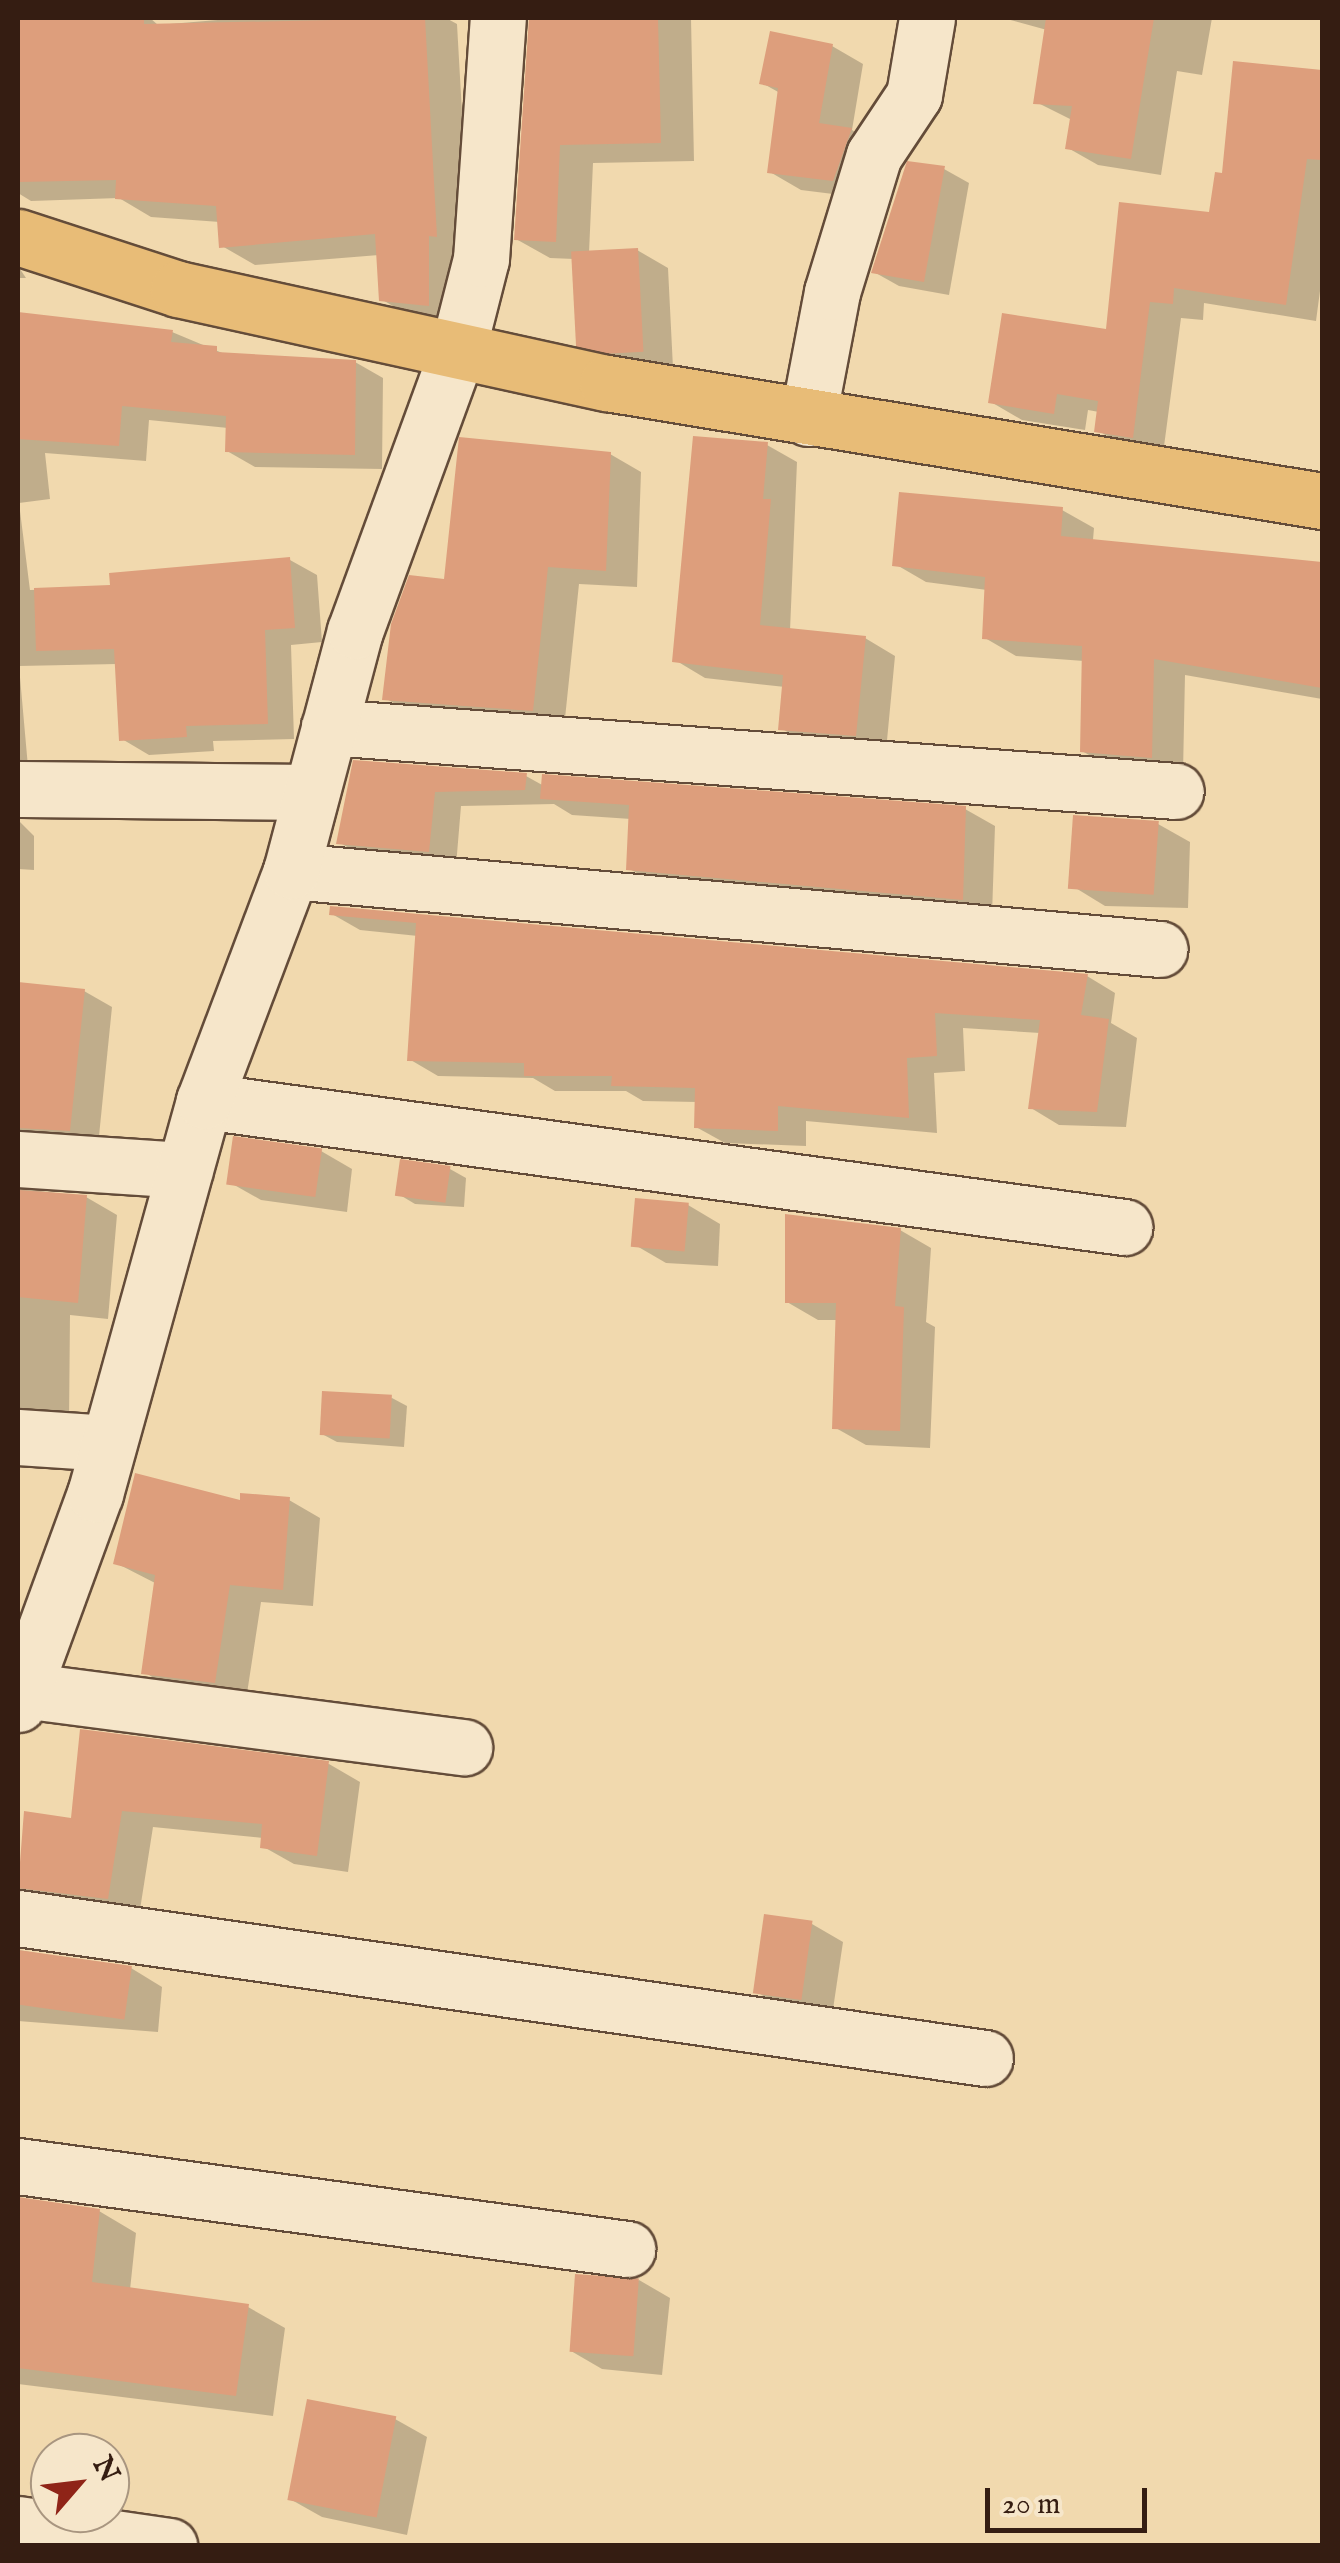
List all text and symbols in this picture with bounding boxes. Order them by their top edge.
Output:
north arrow [30,2433,130,2533]
text: N [84,2451,126,2489]
scale bar [990,2468,1152,2530]
text: 20 m [1002,2486,1061,2524]

